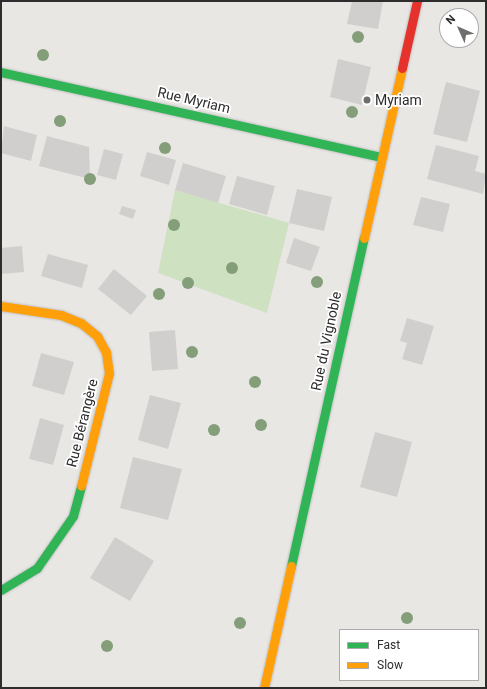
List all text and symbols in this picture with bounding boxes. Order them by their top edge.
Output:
north arrow [439,8,479,48]
text: N [444,13,458,27]
street label: Rue Myriam [156,83,232,117]
place label: Myriam [375,92,422,108]
marker: Myriam [362,95,372,105]
street label: Rue du Vignoble [307,290,345,392]
street label: Rue Bérangère [63,377,101,469]
legend [339,629,479,681]
text: Fast [377,638,400,652]
text: Slow [377,658,403,672]

